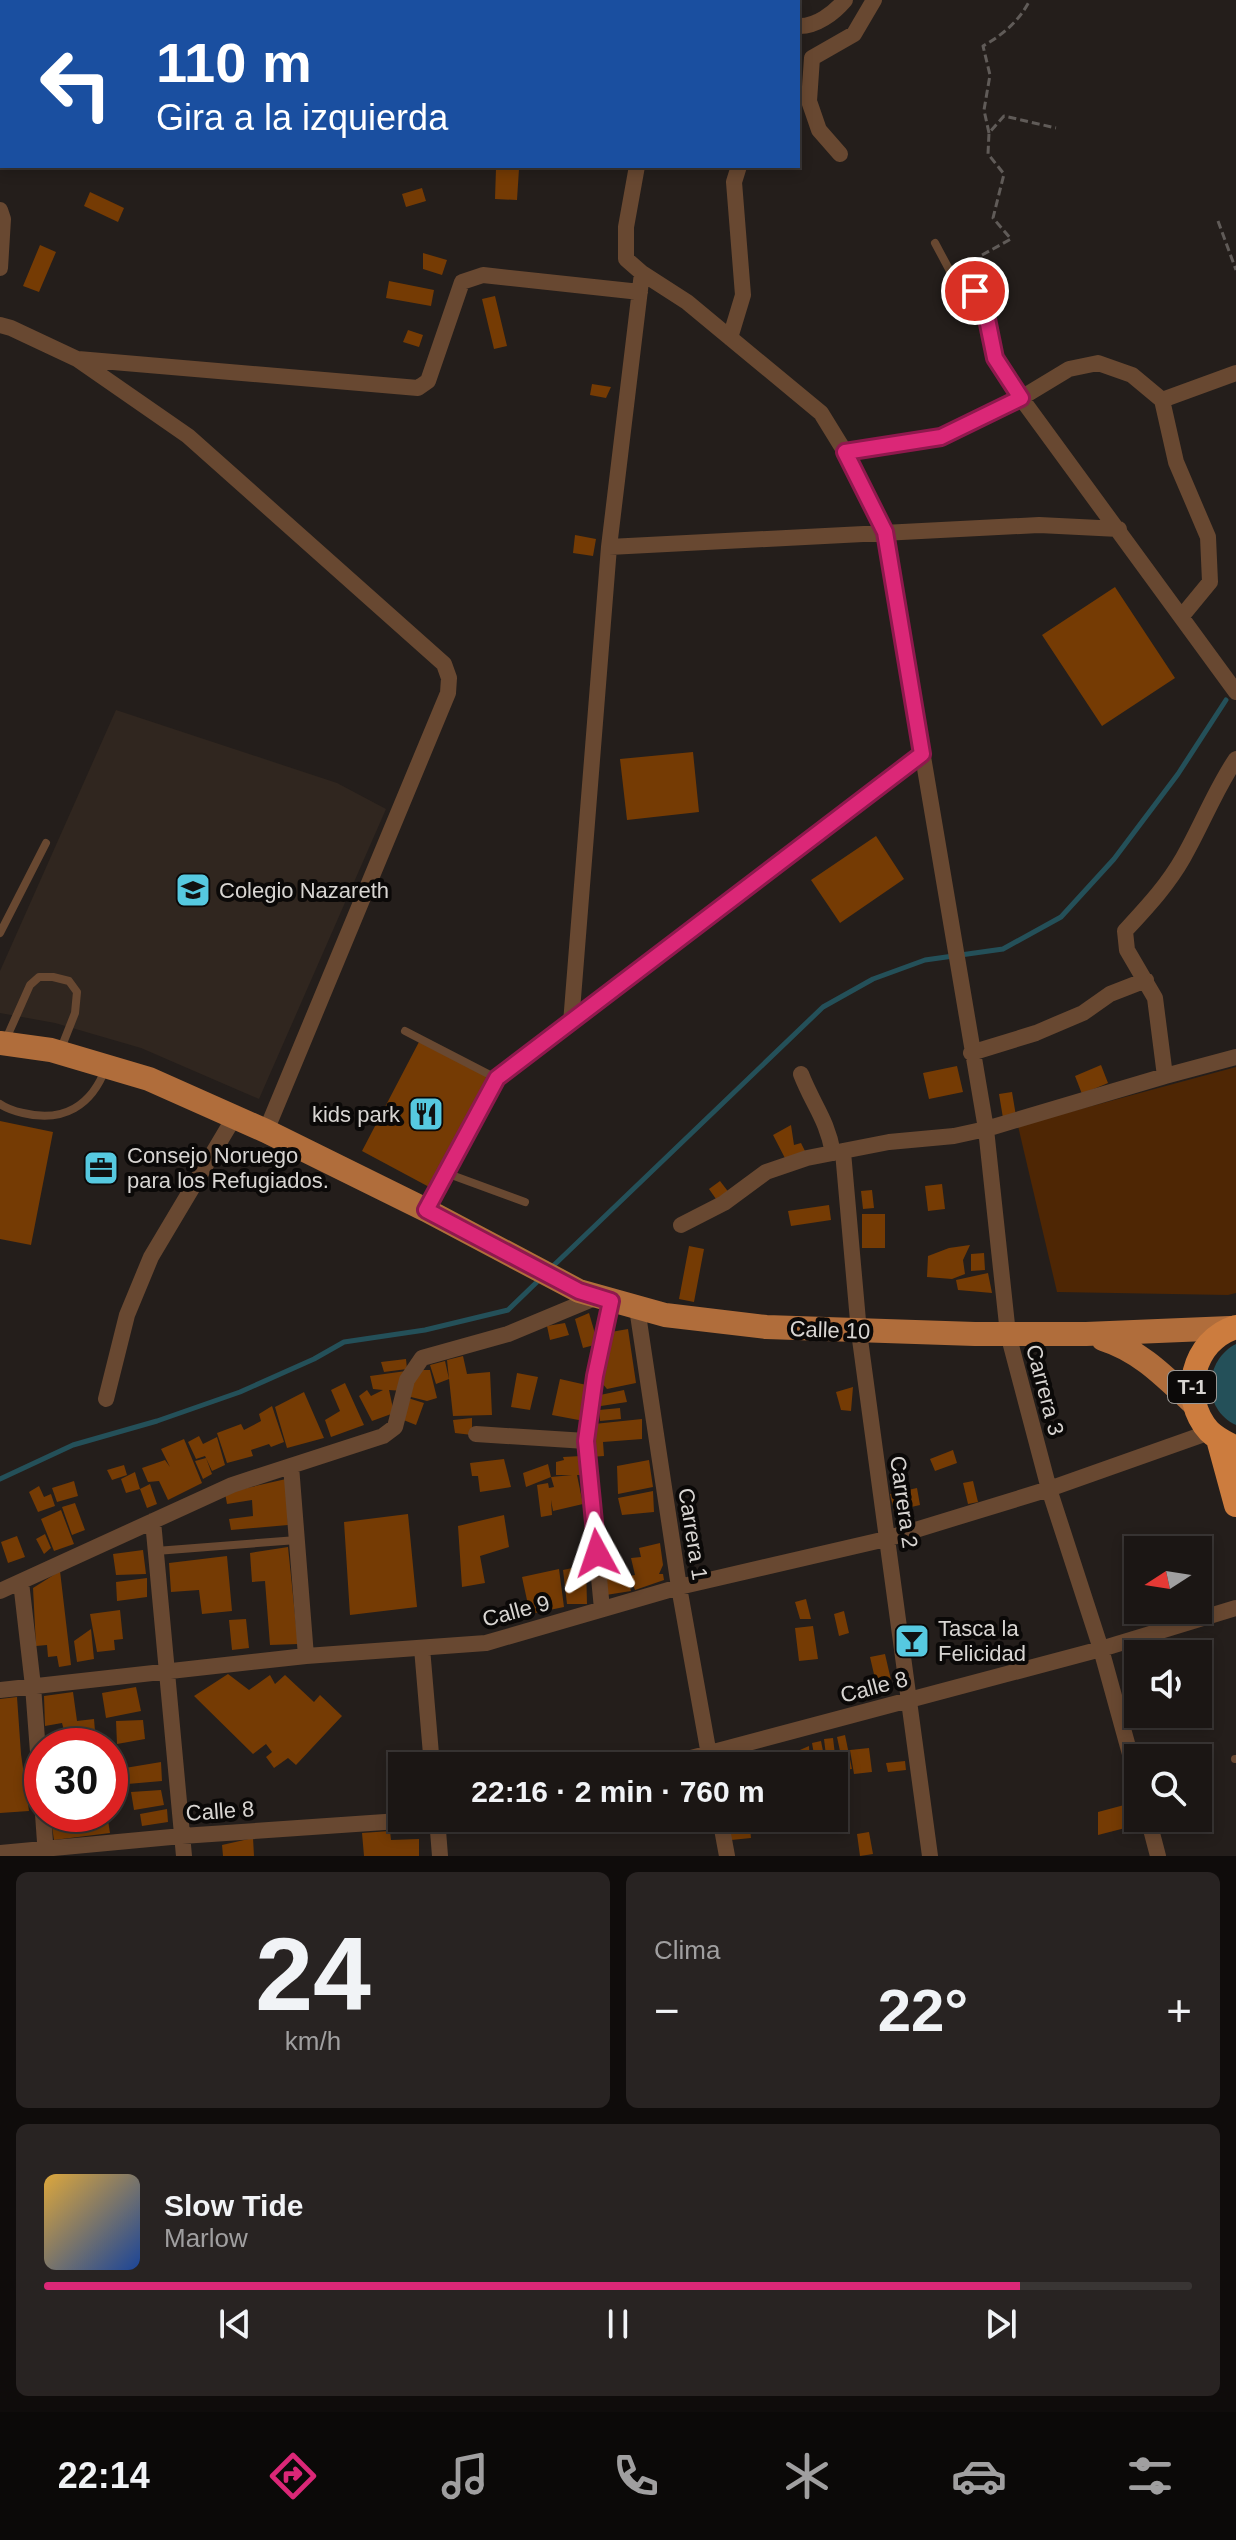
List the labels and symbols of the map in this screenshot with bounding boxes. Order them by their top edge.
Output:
pin [941,257,1009,325]
school or university icon: Colegio Nazareth [174,871,212,909]
place label: Colegio Nazareth [219,878,389,903]
restaurant icon: kids park [407,1095,445,1133]
place label: kids park [312,1102,401,1127]
place label: Consejo Noruego para los Refugiados. [127,1143,329,1193]
office icon: Consejo Noruego para los Refugiados. [82,1149,120,1187]
street label: Calle 10 [789,1316,871,1344]
street label: Carrera 3 [1021,1342,1069,1438]
road number: T-1 [1168,1371,1216,1403]
street label: Carrera 2 [885,1454,923,1550]
street label: Carrera 1 [673,1486,713,1582]
position arrow [555,1511,639,1595]
north arrow [1124,1536,1212,1624]
street label: Calle 9 [480,1590,552,1632]
place label: Tasca la Felicidad [938,1616,1026,1666]
bar icon: Tasca la Felicidad [893,1622,931,1660]
street label: Calle 8 [838,1666,910,1708]
speed limit sign: 30 [24,1728,128,1832]
street label: Calle 8 [185,1796,255,1826]

